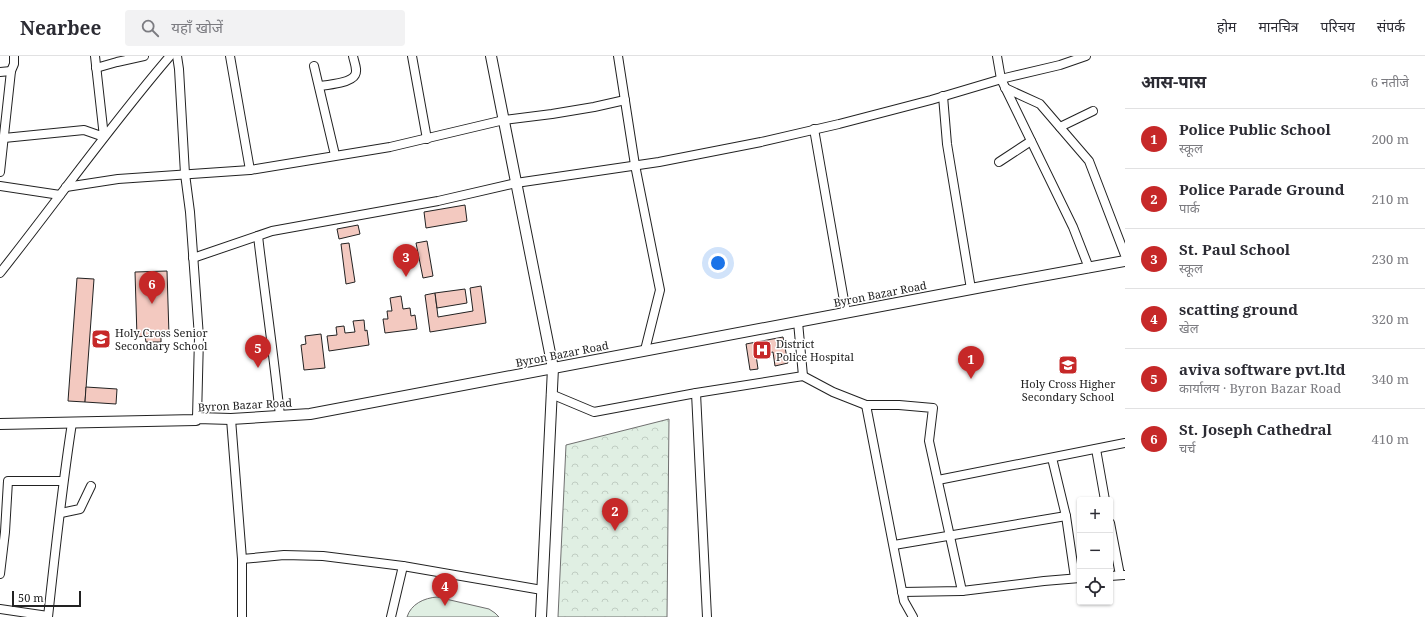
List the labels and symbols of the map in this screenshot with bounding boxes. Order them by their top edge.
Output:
pin: 3 [393,244,419,277]
your location [708,253,728,273]
pin: 6 [139,271,165,304]
street label: Byron Bazar Road [832,277,928,310]
place label: Holy Cross Senior Secondary School [115,325,208,353]
school or university icon: Holy Cross Senior Secondary School [90,328,112,350]
pin: 5 [245,335,271,368]
place label: District Police Hospital [776,336,854,364]
street label: Byron Bazar Road [514,337,610,370]
hospital icon: District Police Hospital [751,339,773,361]
pin: 1 [958,346,984,379]
school or university icon: Holy Cross Higher Secondary School [1057,354,1079,376]
place label: Holy Cross Higher Secondary School [1021,376,1116,404]
street label: Byron Bazar Road [197,395,293,414]
pin: 2 [602,498,628,531]
pin: 4 [432,573,458,606]
scale bar [12,589,81,608]

